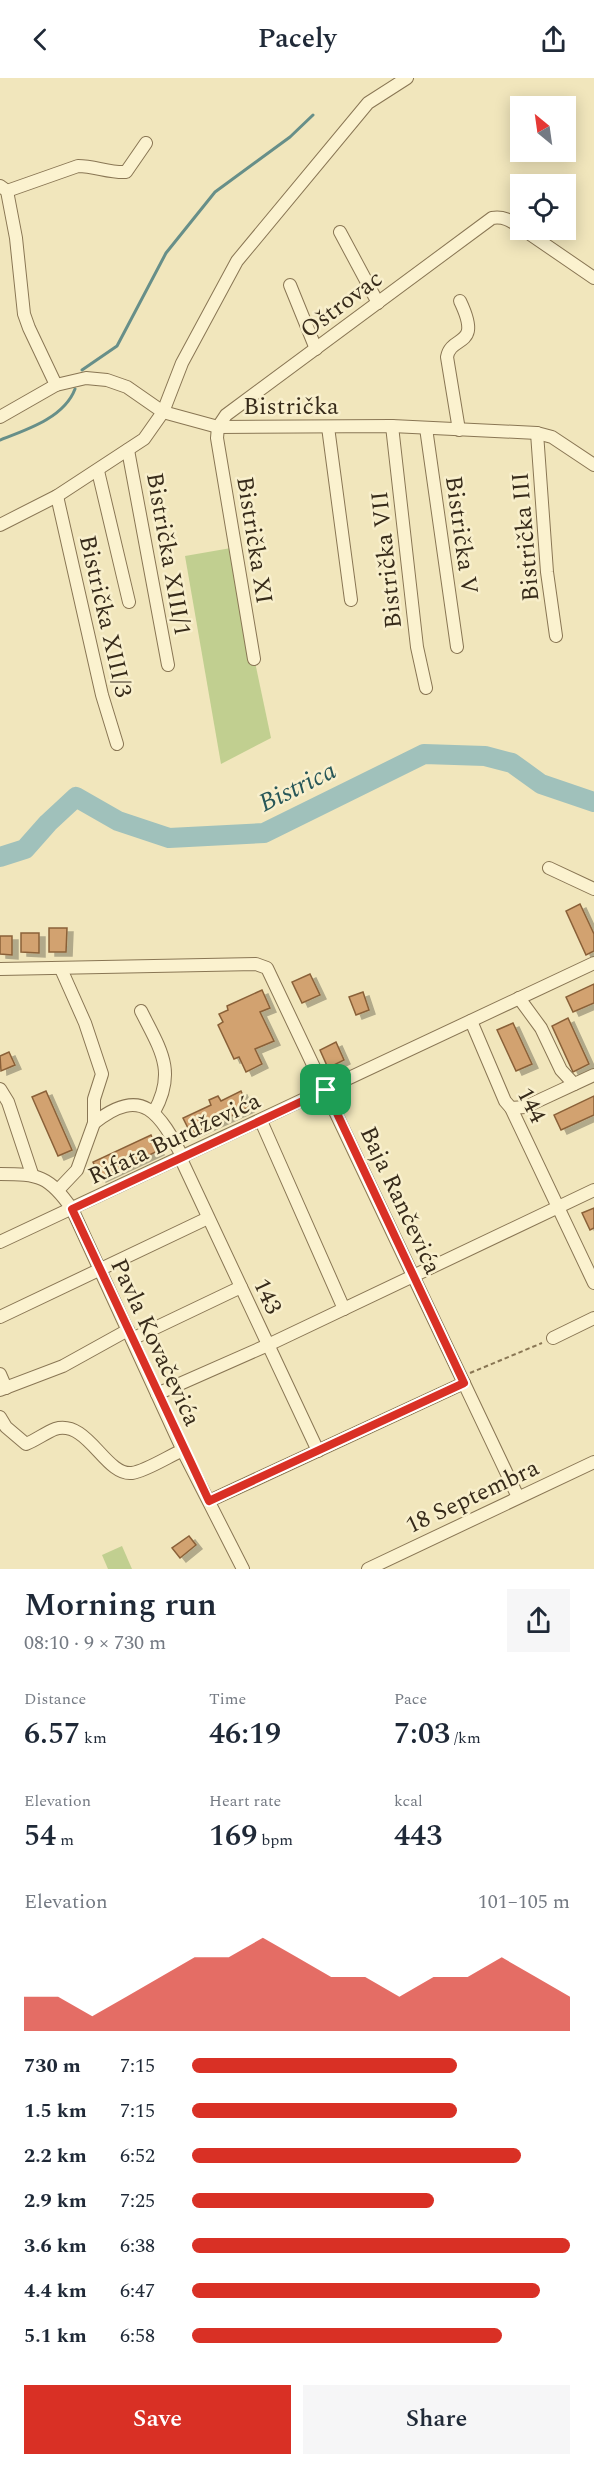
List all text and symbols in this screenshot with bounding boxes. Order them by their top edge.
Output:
text: Pacely [258,18,336,60]
icon: back [24,23,57,56]
icon: share [537,23,570,56]
north arrow [510,96,576,162]
map controls [510,96,576,240]
button: locate [510,174,576,240]
street label: Oštrovac [293,262,391,348]
street label: Bistrička [243,389,339,425]
street label: Bistrička XIII/1 [136,470,200,639]
street label: Bistrička III [502,471,550,603]
street label: Bistrička XI [226,474,282,606]
street label: Bistrička V [435,474,487,597]
street label: Bistrička VII [362,489,412,630]
street label: Bistrička XIII/3 [69,532,141,701]
water label: Bistrica [252,751,343,823]
pin [300,1064,351,1115]
icon: arrive [309,1073,342,1106]
street label: 144 [507,1081,555,1130]
street label: Rifata Burdževića [82,1083,267,1195]
street label: Baja Rančevića [350,1120,450,1281]
street label: Pavla Kovačevića [100,1253,210,1432]
street label: 143 [243,1273,291,1320]
street label: 18 Septembra [400,1450,545,1544]
text: Morning run [24,1580,217,1630]
button: share [507,1589,570,1652]
text: 08:10 · 9 × 730 m [24,1628,166,1658]
text: Distance [24,1687,86,1711]
text: Time [209,1687,246,1711]
text: Pace [394,1687,427,1711]
text: 6.57 [24,1711,80,1757]
text: 46:19 [209,1711,281,1757]
text: 7:03 [394,1711,450,1757]
text: km [80,1726,107,1750]
text: /km [450,1726,481,1750]
text: Elevation [24,1789,91,1813]
text: Heart rate [209,1789,281,1813]
text: kcal [394,1789,423,1813]
text: 54 [24,1813,56,1859]
text: 169 [209,1813,257,1859]
text: 443 [394,1813,442,1859]
text: m [56,1828,74,1852]
text: bpm [257,1828,293,1852]
text: Elevation [24,1887,108,1917]
text: 101–105 m [478,1887,570,1917]
text: 730 m [24,2051,81,2081]
text: 7:15 [120,2051,155,2081]
text: 1.5 km [24,2096,87,2126]
text: 7:15 [120,2096,155,2126]
text: 2.2 km [24,2141,87,2171]
text: 6:52 [120,2141,155,2171]
text: 2.9 km [24,2186,87,2216]
text: 7:25 [120,2186,155,2216]
text: 3.6 km [24,2231,87,2261]
text: 6:38 [120,2231,155,2261]
text: 4.4 km [24,2276,87,2306]
text: 6:47 [120,2276,155,2306]
text: 5.1 km [24,2321,87,2351]
text: 6:58 [120,2321,155,2351]
button: Save [24,2385,291,2454]
button: Share [303,2385,570,2454]

